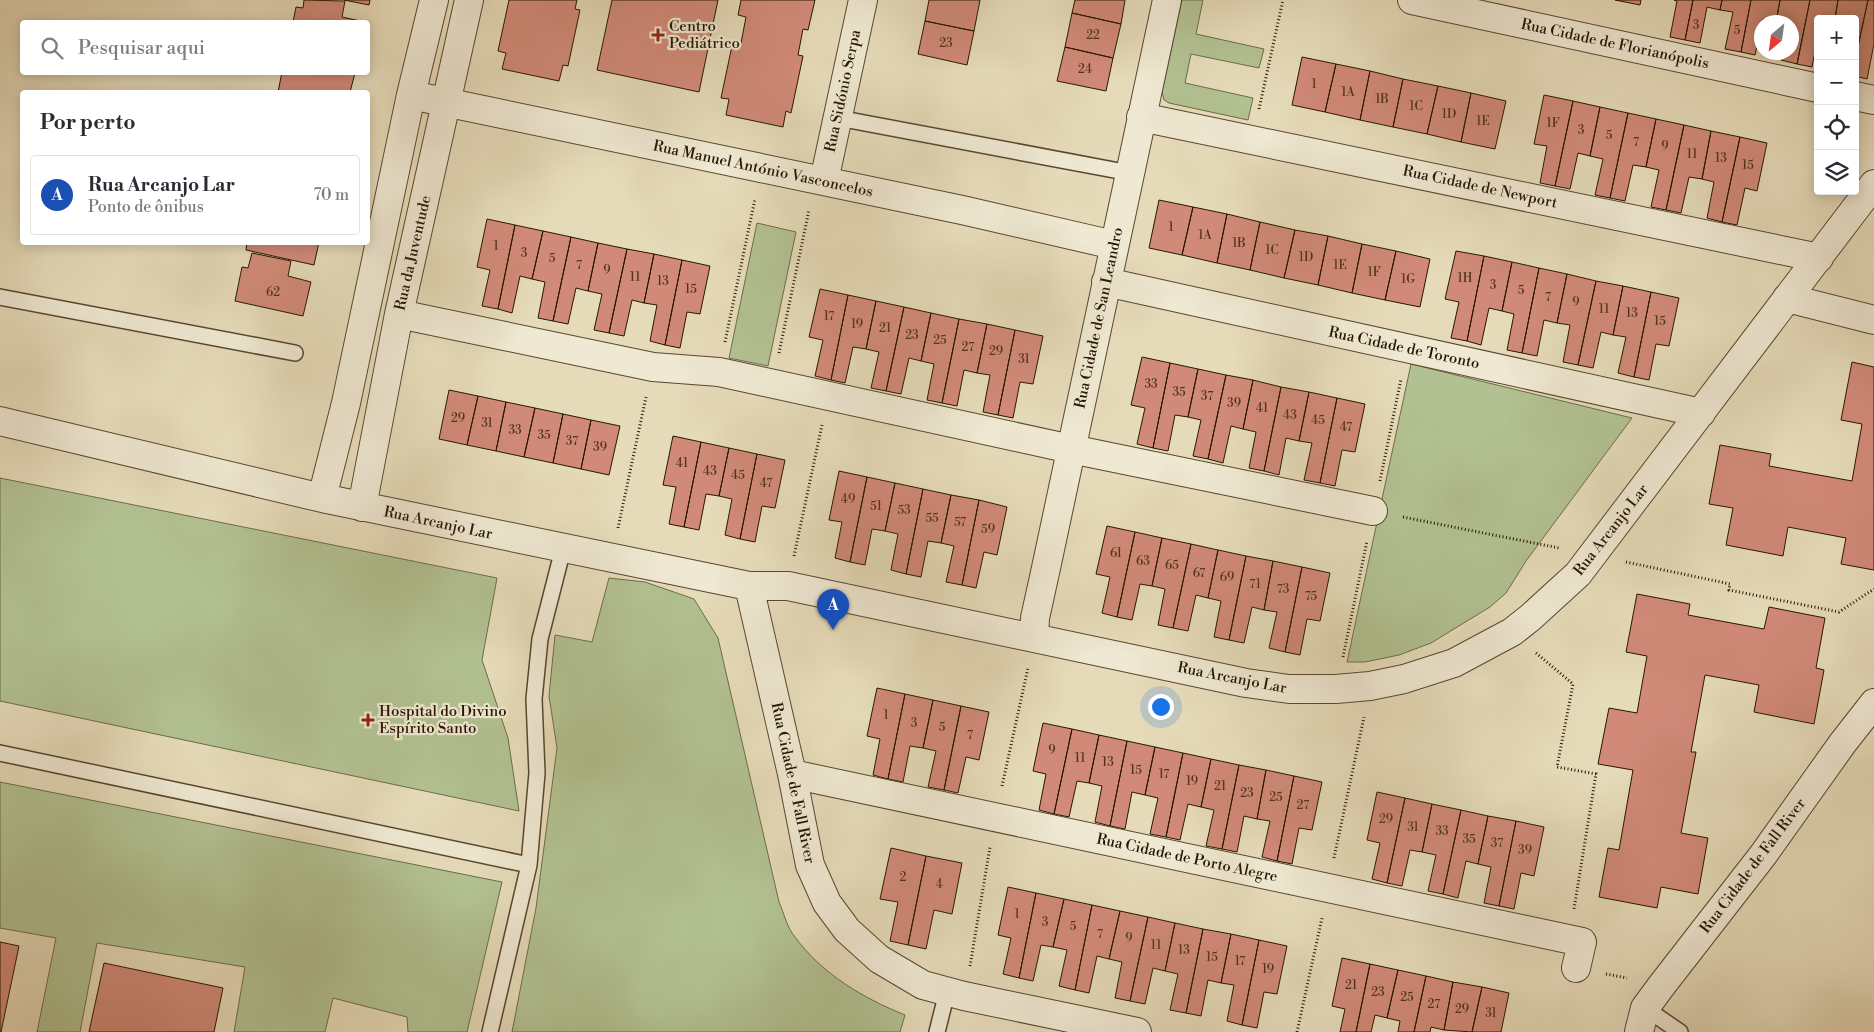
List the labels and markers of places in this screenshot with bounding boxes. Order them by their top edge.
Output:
place label: Centro Pediátrico [669,17,740,53]
marker: Centro Pediátrico [651,28,665,42]
pin: A [817,589,849,630]
place label: Hospital do Divino Espírito Santo [379,702,507,738]
marker: Hospital do Divino Espírito Santo [361,713,375,727]

